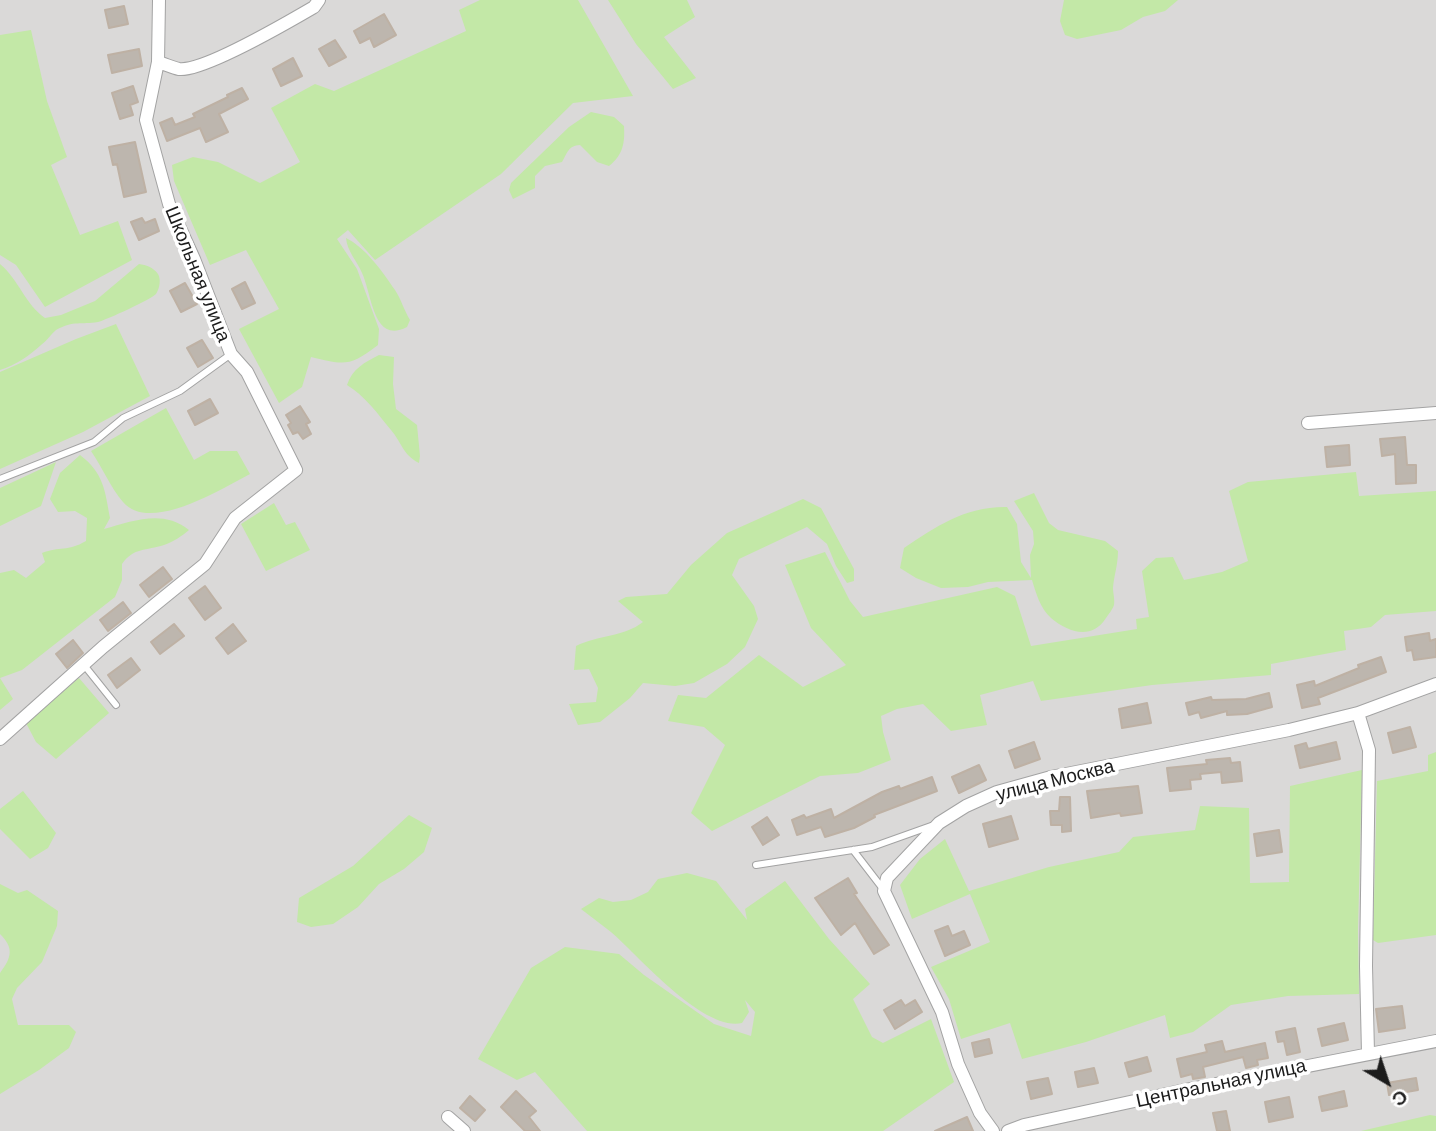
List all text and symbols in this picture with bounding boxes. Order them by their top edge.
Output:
street label: Школьная улица [160,203,236,345]
street label: улица Москва [994,754,1116,806]
north arrow [1352,1047,1422,1117]
street label: Центральная улица [1134,1054,1308,1112]
text: С [1388,1085,1413,1112]

